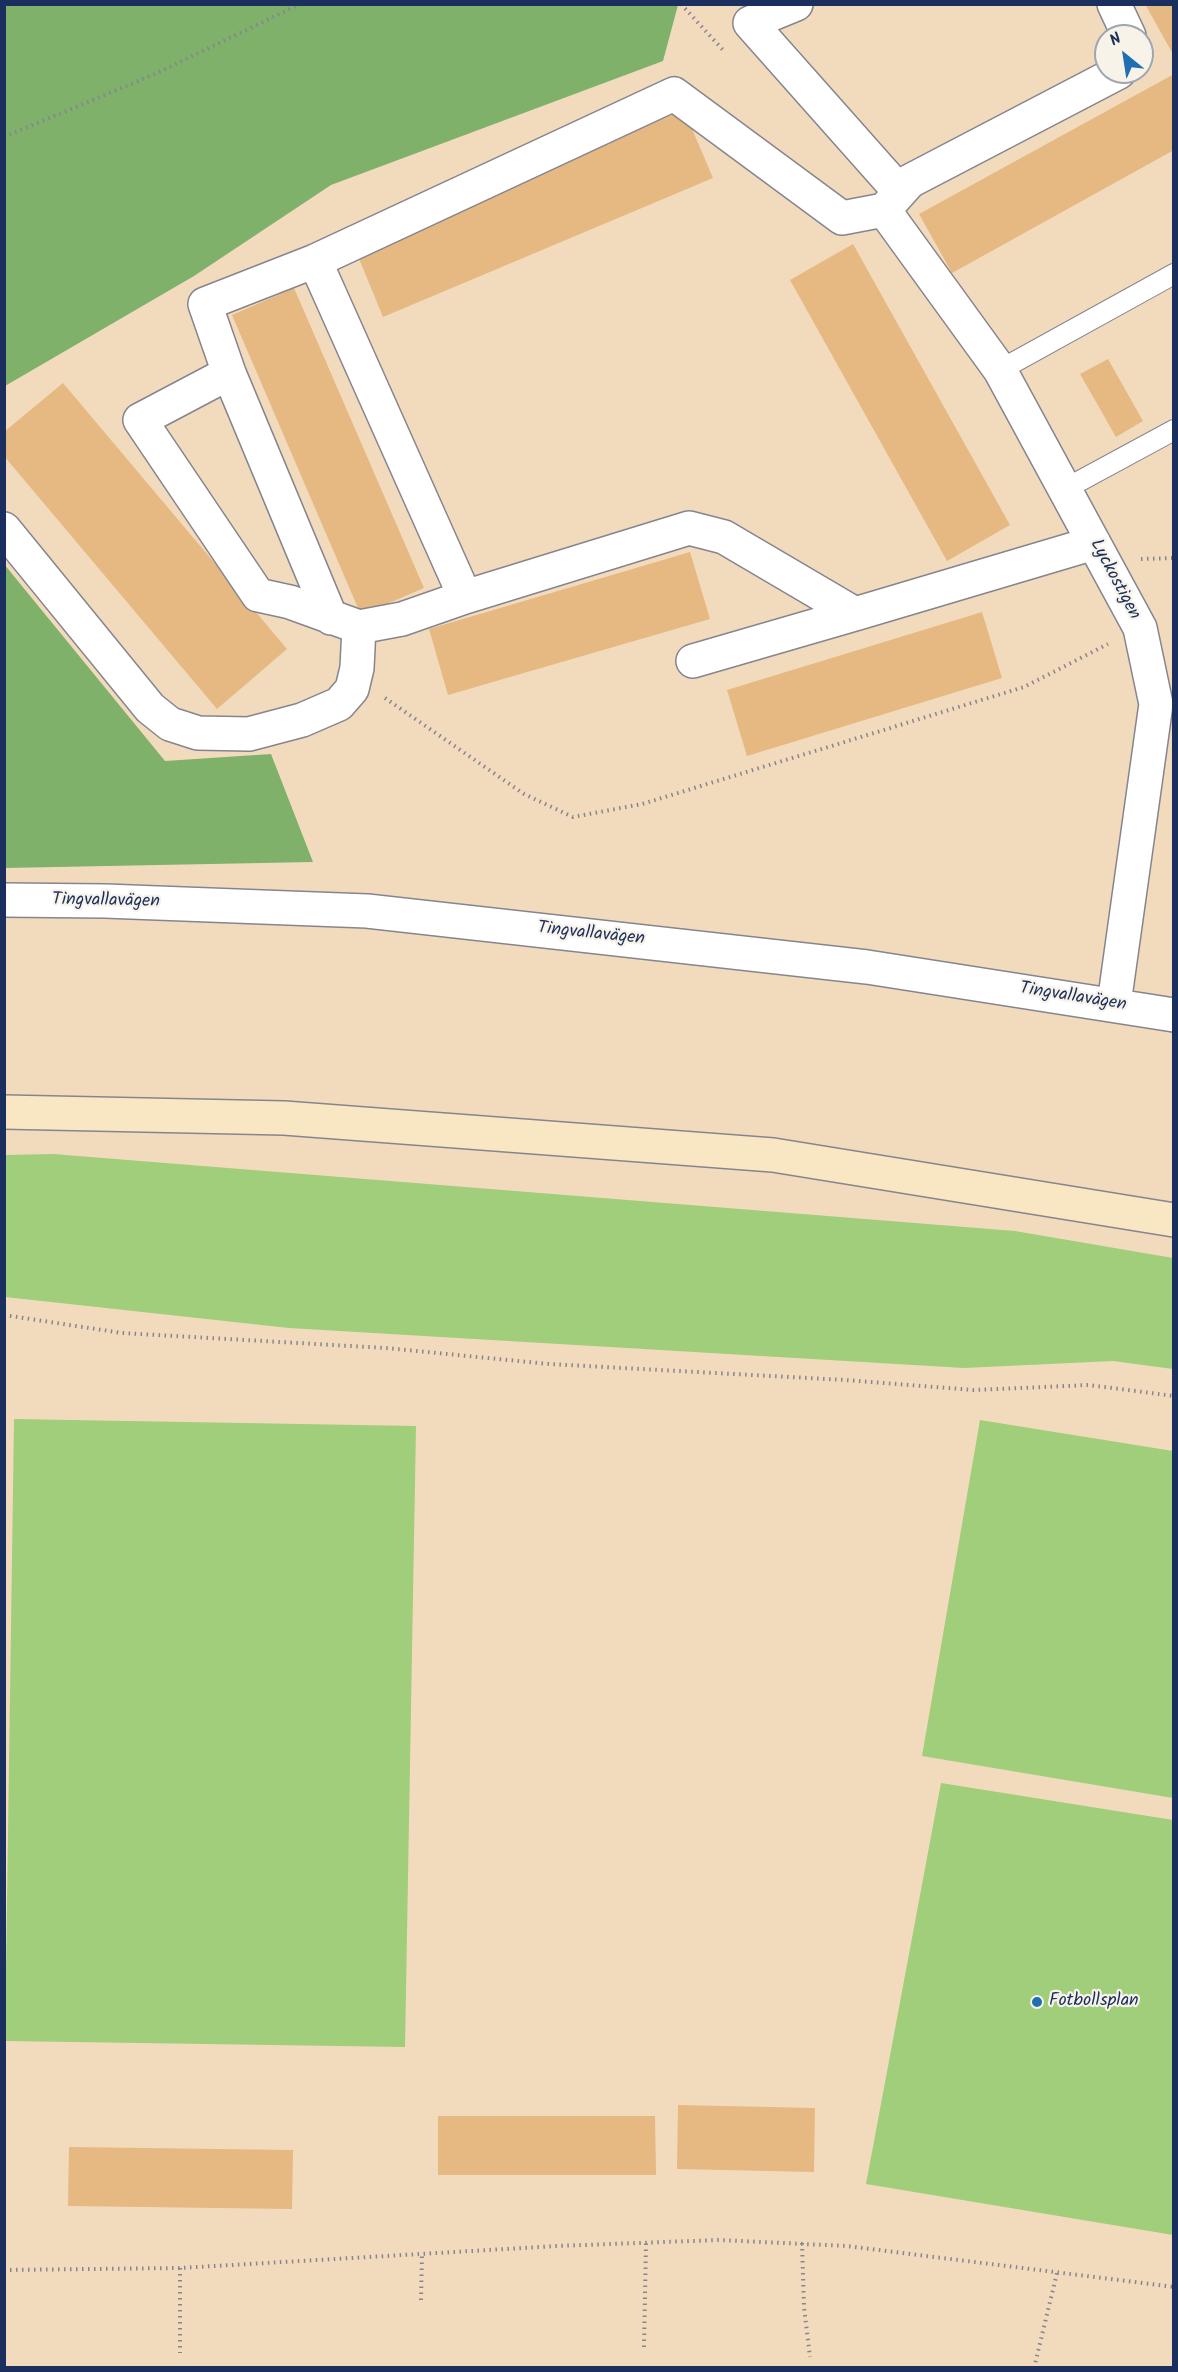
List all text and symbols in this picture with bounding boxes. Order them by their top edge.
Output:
north arrow [1094,24,1154,84]
text: N [1105,26,1126,53]
street label: Lyckostigen [1084,536,1144,624]
street label: Tingvallavägen [52,890,160,914]
street label: Tingvallavägen [536,919,646,951]
street label: Tingvallavägen [1018,979,1128,1017]
place label: Fotbollsplan [1049,1991,1139,2013]
marker: Fotbollsplan [1030,1995,1044,2009]

